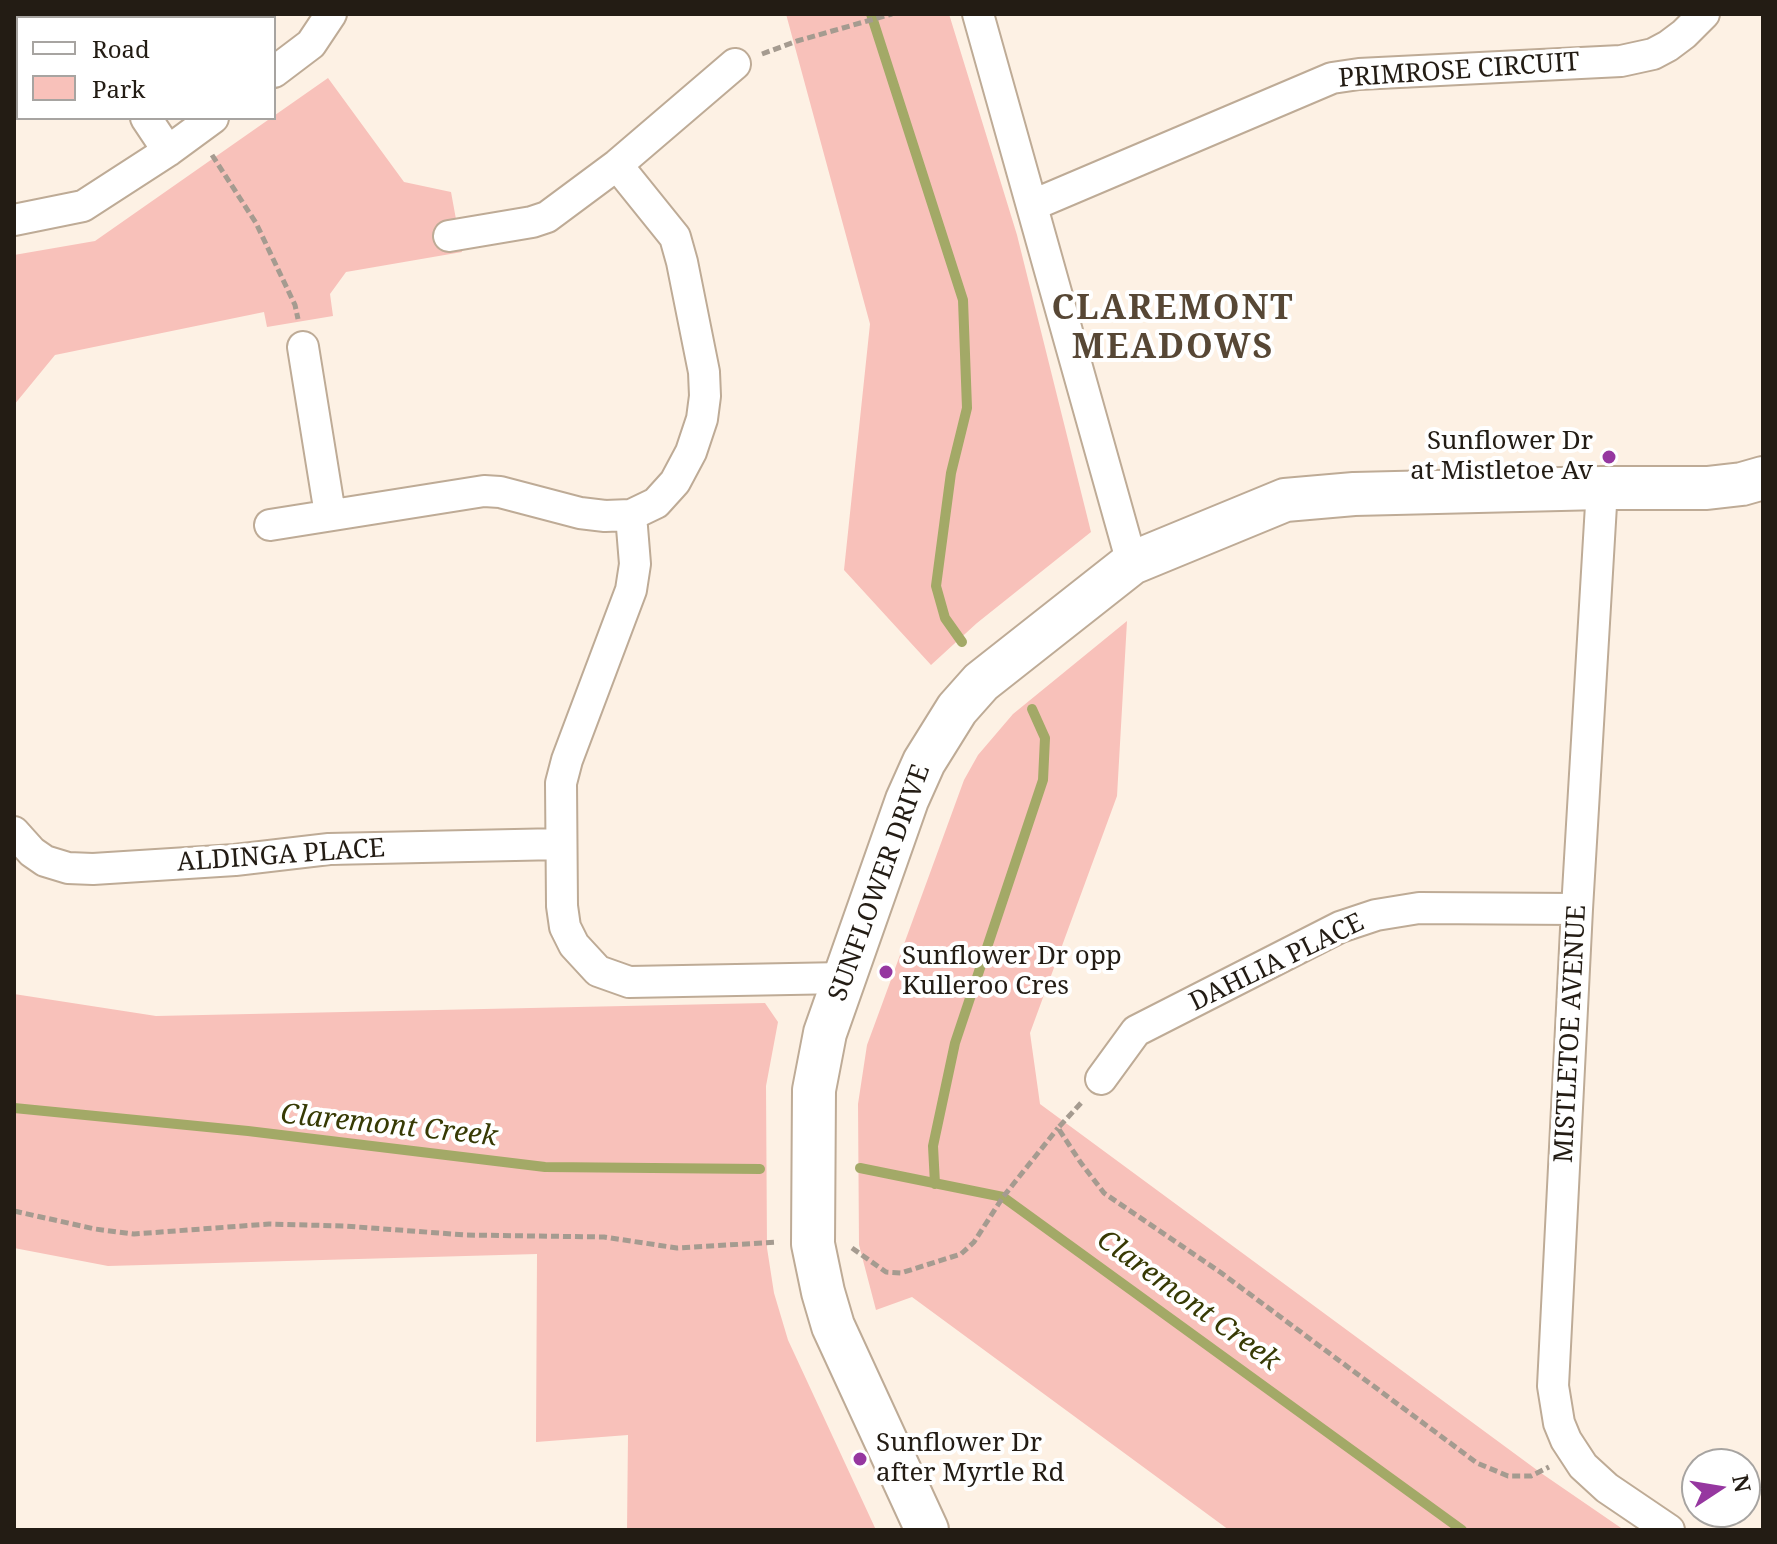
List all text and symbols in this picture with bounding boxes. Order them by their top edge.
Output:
legend [16,16,276,120]
text: Road [92,32,150,65]
street label: PRIMROSE CIRCUIT [1337,47,1581,95]
text: Park [92,72,145,105]
district label: CLAREMONT MEADOWS [1051,289,1295,368]
place label: Sunflower Dr at Mistletoe Av [1410,426,1593,488]
marker: Sunflower Dr at Mistletoe Av [1600,448,1618,466]
street label: SUNFLOWER DRIVE [823,760,937,1006]
street label: ALDINGA PLACE [176,833,386,879]
street label: MISTLETOE AVENUE [1549,904,1593,1164]
street label: DAHLIA PLACE [1185,907,1369,1019]
place label: Sunflower Dr opp Kulleroo Cres [902,941,1122,1002]
marker: Sunflower Dr opp Kulleroo Cres [877,963,895,981]
water label: Claremont Creek [279,1098,499,1154]
water label: Claremont Creek [1090,1223,1286,1379]
place label: Sunflower Dr after Myrtle Rd [876,1428,1065,1490]
north arrow [1681,1448,1761,1528]
marker: Sunflower Dr after Myrtle Rd [851,1450,869,1468]
text: N [1726,1472,1759,1495]

